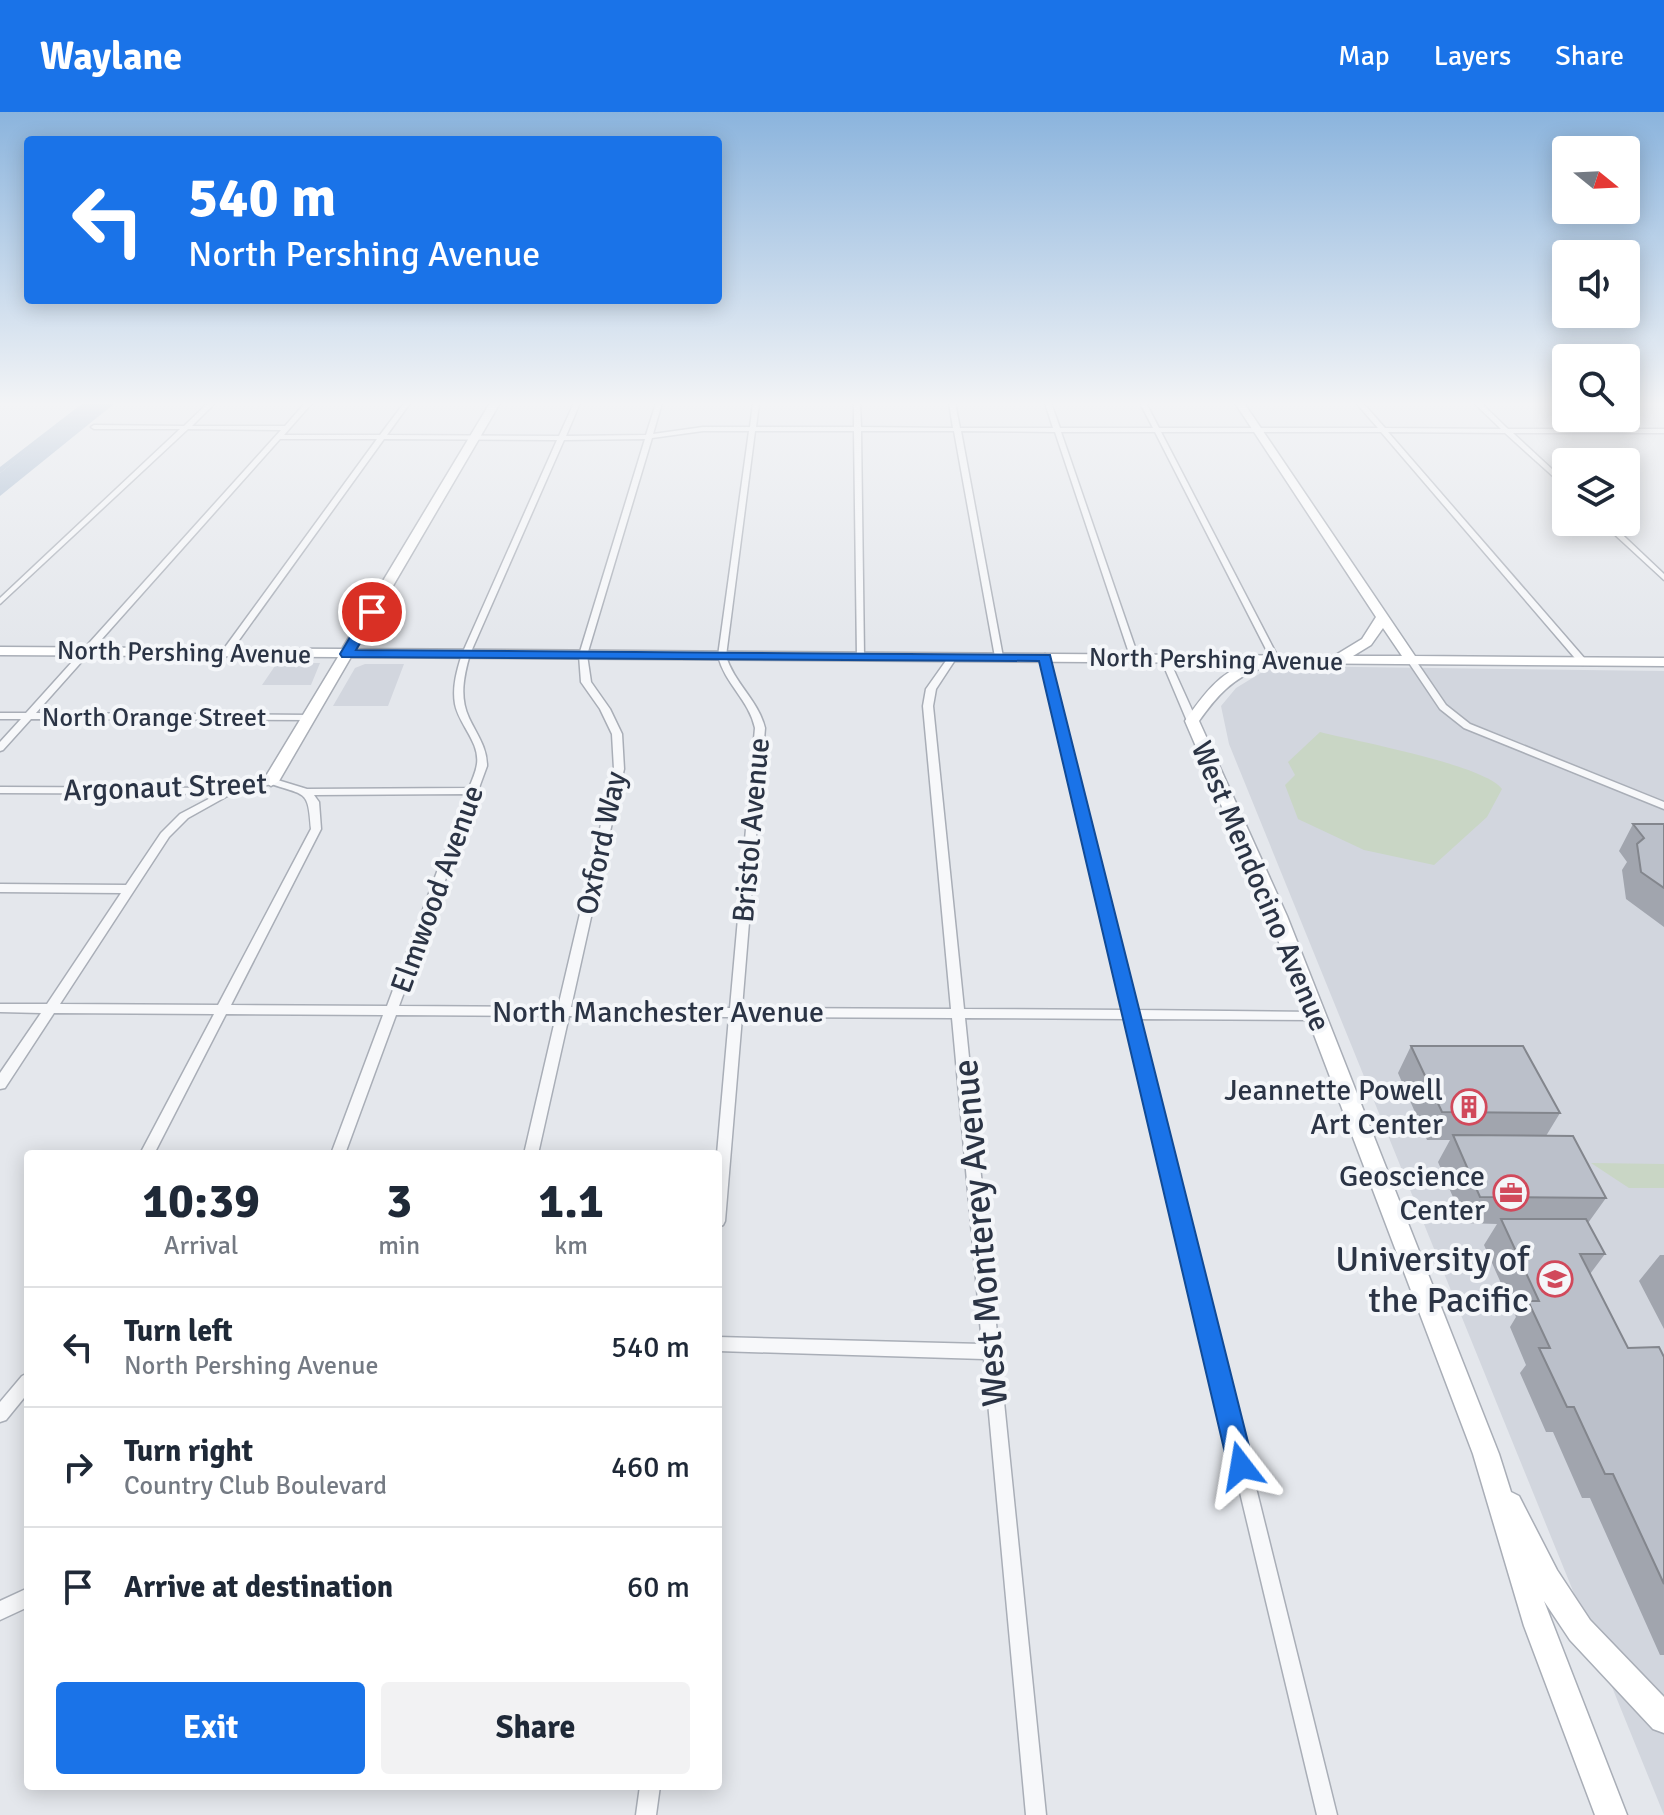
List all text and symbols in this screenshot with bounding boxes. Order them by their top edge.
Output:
text: Waylane [40,33,182,80]
text: Map [1338,39,1390,73]
text: Layers [1434,39,1511,73]
text: Share [1555,39,1624,73]
north arrow [1552,136,1640,224]
map controls [1552,136,1640,536]
text: 540 m [188,163,336,232]
icon: left [56,168,160,272]
text: North Pershing Avenue [188,232,540,277]
button: sound [1552,240,1640,328]
button: search [1552,344,1640,432]
button: layers [1552,448,1640,536]
pin [338,578,406,646]
icon: arrive [350,590,394,634]
street label: North Pershing Avenue [57,635,311,671]
street label: North Pershing Avenue [1089,642,1343,678]
street label: North Orange Street [42,702,266,734]
street label: Bristol Avenue [725,736,778,924]
street label: West Mendocino Avenue [1183,736,1338,1037]
street label: Argonaut Street [63,765,268,810]
street label: Oxford Way [568,768,635,918]
street label: Elmwood Avenue [383,780,492,998]
street label: North Manchester Avenue [492,994,824,1031]
street label: West Monterey Avenue [943,1057,1018,1409]
place label: Jeannette Powell Art Center [1224,1072,1443,1143]
building icon: Jeannette Powell Art Center [1450,1088,1488,1126]
place label: Geoscience Center [1339,1158,1485,1229]
text: 10:39 [142,1172,260,1231]
text: 3 [386,1172,412,1231]
text: 1.1 [538,1172,604,1231]
office icon: Geoscience Center [1492,1174,1530,1212]
text: Arrival [164,1230,239,1262]
text: min [378,1230,420,1262]
text: km [554,1230,588,1262]
place label: University of the Pacific [1335,1237,1531,1323]
school or university icon: University of the Pacific [1536,1260,1574,1298]
text: Turn left [124,1313,233,1350]
icon: left [56,1325,100,1369]
text: 540 m [611,1329,690,1366]
text: North Pershing Avenue [124,1350,378,1382]
position arrow [1199,1424,1283,1508]
text: Turn right [124,1433,253,1470]
icon: right [56,1445,100,1489]
text: 460 m [611,1449,690,1486]
text: Country Club Boulevard [124,1470,387,1502]
icon: arrive [56,1565,100,1609]
text: Arrive at destination [124,1569,393,1606]
text: 60 m [627,1569,690,1606]
button: Exit [56,1682,365,1774]
button: Share [381,1682,690,1774]

